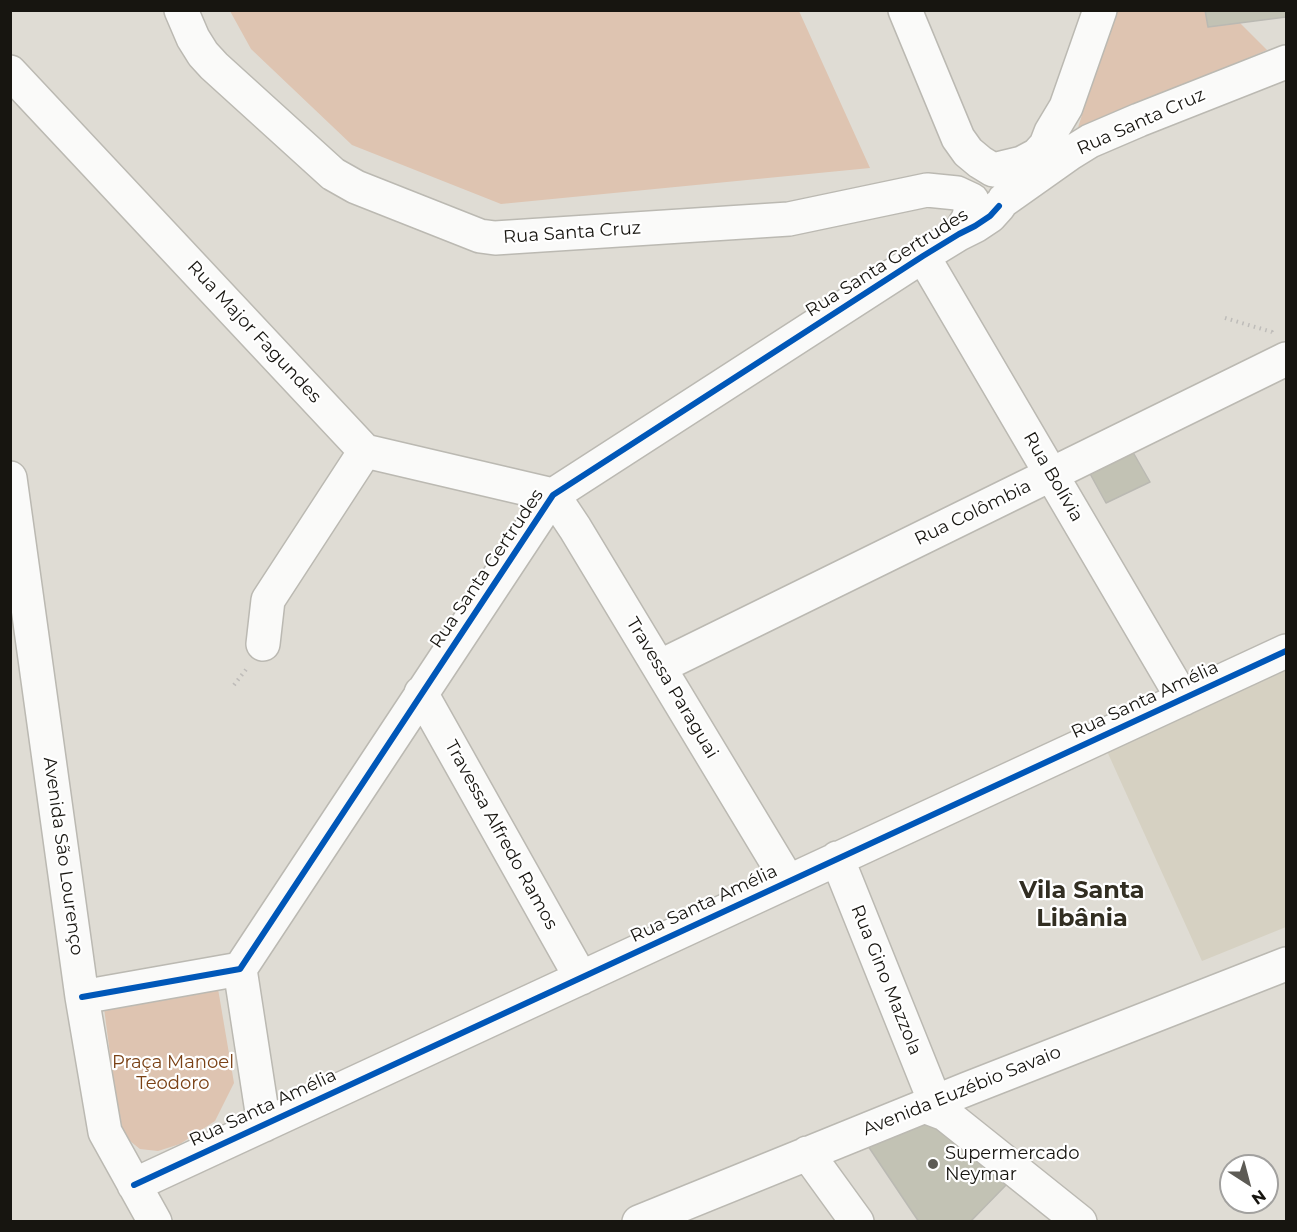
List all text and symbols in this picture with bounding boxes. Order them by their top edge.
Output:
street label: Rua Santa Cruz [1074,84,1208,160]
street label: Rua Santa Gertrudes [802,204,972,322]
street label: Rua Santa Cruz [502,217,642,249]
street label: Rua Major Fagundes [183,256,325,408]
street label: Rua Bolívia [1019,428,1087,526]
street label: Rua Colômbia [911,475,1035,551]
street label: Rua Santa Gertrudes [426,485,548,653]
street label: Travessa Paraguai [621,614,723,762]
street label: Rua Santa Amélia [1068,656,1222,744]
street label: Travessa Alfredo Ramos [440,737,562,933]
street label: Avenida São Lourenço [38,755,88,957]
street label: Rua Santa Amélia [627,860,781,948]
district label: Vila Santa Libânia [1019,877,1145,933]
street label: Rua Gino Mazzola [846,902,926,1058]
street label: Avenida Euzébio Savaio [860,1041,1064,1141]
park label: Praça Manoel Teodoro [112,1052,234,1094]
street label: Rua Santa Amélia [186,1064,340,1152]
place label: Supermercado Neymar [945,1143,1080,1186]
north arrow [1219,1154,1279,1214]
marker: Supermercado Neymar [926,1157,940,1171]
text: N [1248,1186,1270,1209]

